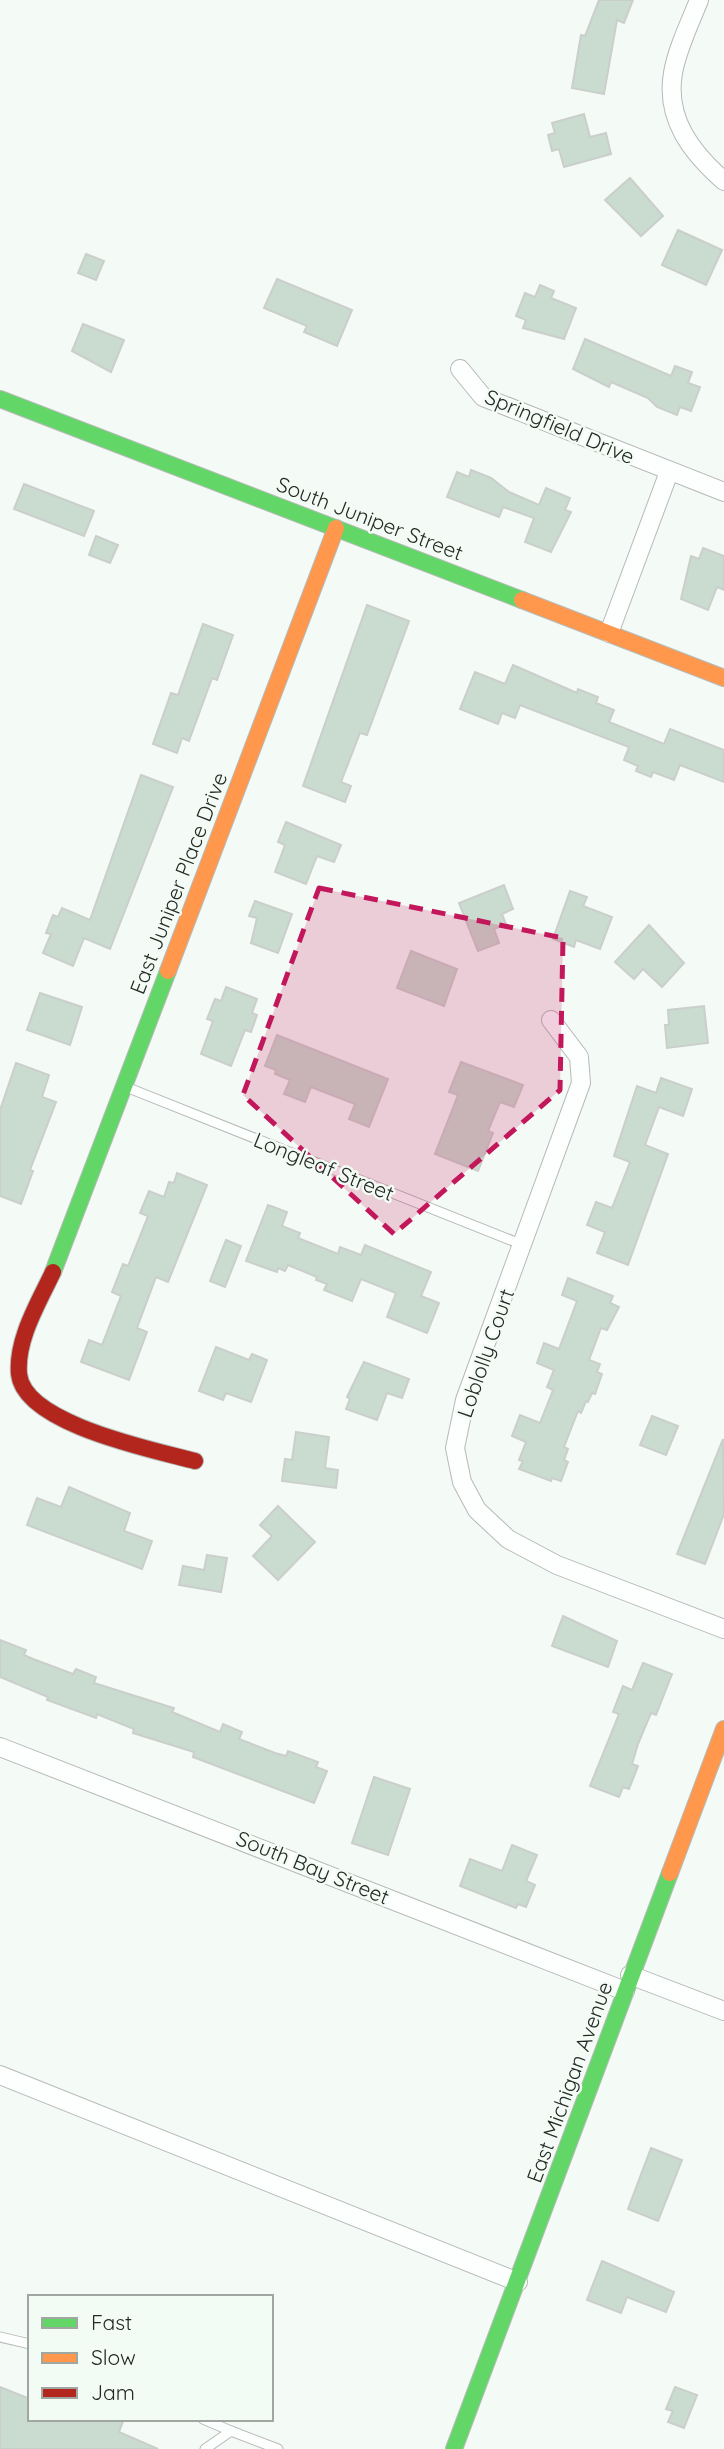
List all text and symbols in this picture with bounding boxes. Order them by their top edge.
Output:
street label: Springfield Drive [481,383,639,469]
street label: South Juniper Street [273,470,467,566]
street label: East Juniper Place Drive [124,768,232,998]
street label: Longleaf Street [250,1126,398,1206]
street label: Loblolly Court [451,1285,519,1421]
street label: South Bay Street [233,1824,393,1910]
street label: East Michigan Avenue [521,1978,617,2186]
legend [28,2295,273,2421]
text: Fast [91,2309,132,2335]
text: Slow [91,2344,136,2370]
text: Jam [91,2379,135,2405]

